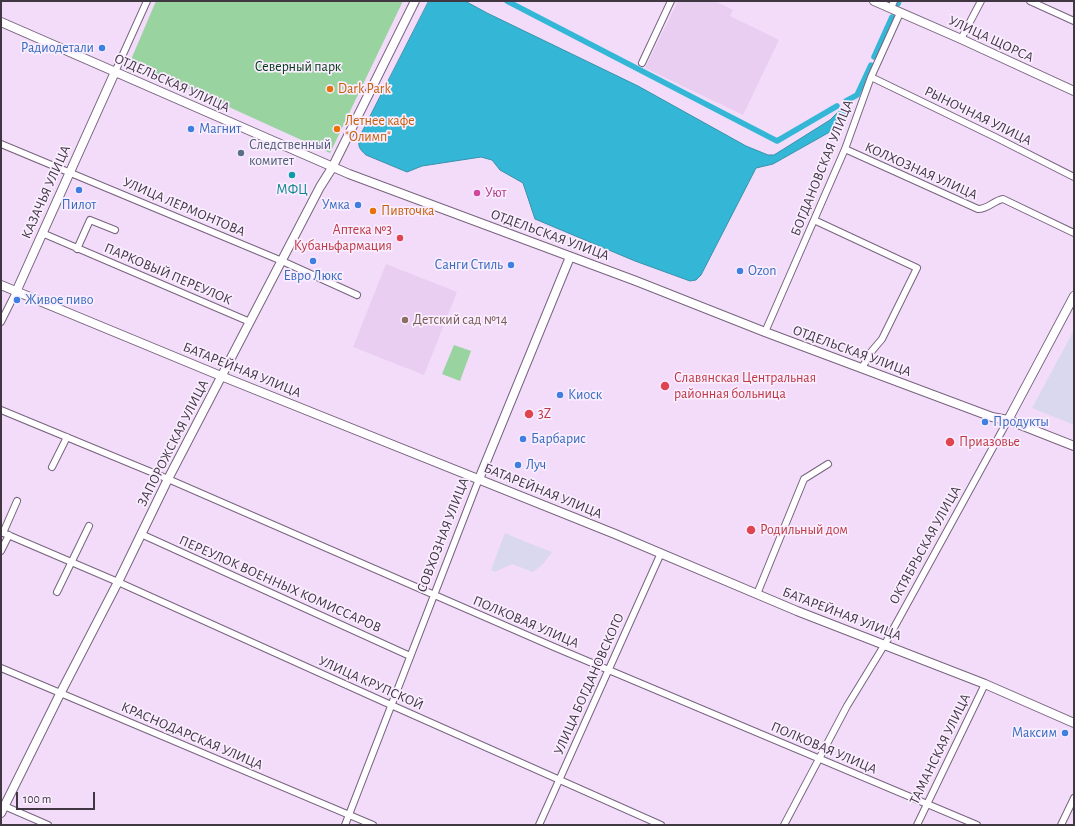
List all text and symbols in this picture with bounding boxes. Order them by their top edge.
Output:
street label: УЛИЦА ЩОРСА [946,12,1036,66]
place label: Радиодетали [21,40,94,56]
marker: Радиодетали [97,43,107,53]
street label: ОТДЕЛЬСКАЯ УЛИЦА [111,50,233,116]
park label: Северный парк [255,59,341,75]
place label: Dark Park [338,81,391,97]
street label: РЫНОЧНАЯ УЛИЦА [922,83,1034,149]
marker: Dark Park [325,84,335,94]
street label: БОГДАНОВСКАЯ УЛИЦА [787,97,857,239]
place label: Летнее кафе "Олимп" [345,113,415,146]
place label: Магнит [199,121,241,137]
marker: Магнит [186,124,196,134]
marker: Летнее кафе "Олимп" [332,124,342,134]
place label: Следственный комитет [249,137,331,170]
street label: КОЛХОЗНАЯ УЛИЦА [862,139,980,203]
street label: КАЗАЧЬЯ УЛИЦА [18,143,74,241]
marker: Следственный комитет [236,148,246,158]
marker: МФЦ [287,170,297,180]
street label: УЛИЦА ЛЕРМОНТОВА [120,174,248,240]
place label: МФЦ [276,182,308,198]
marker: Пилот [74,185,84,195]
place label: Уют [485,185,507,201]
marker: Уют [472,188,482,198]
place label: Пилот [62,197,96,213]
place label: Умка [322,197,350,213]
marker: Умка [353,200,363,210]
place label: Пивточка [381,203,434,219]
marker: Пивточка [368,206,378,216]
street label: ОТДЕЛЬСКАЯ УЛИЦА [488,206,612,264]
place label: Аптека №3 Кубаньфармация [294,222,392,254]
marker: Аптека №3 Кубаньфармация [395,233,405,243]
street label: ПАРКОВЫЙ ПЕРЕУЛОК [101,239,235,309]
marker: Евро Люкс [308,256,318,266]
place label: Санги Стиль [435,257,503,273]
marker: Санги Стиль [506,260,516,270]
place label: Ozon [748,263,776,279]
marker: Ozon [735,266,745,276]
place label: Евро Люкс [283,268,343,284]
place label: Живое пиво [25,292,93,308]
marker: Живое пиво [12,295,22,305]
place label: Детский сад №14 [413,312,507,328]
marker: Детский сад №14 [400,315,410,325]
street label: ОТДЕЛЬСКАЯ УЛИЦА [790,322,914,380]
street label: БАТАРЕЙНАЯ УЛИЦА [180,339,304,401]
place label: Славянская Центральная районная больница [674,370,816,402]
street label: ЗАПОРОЖСКАЯ УЛИЦА [134,377,212,509]
marker: Славянская Центральная районная больница [659,380,671,392]
place label: Киоск [568,387,602,403]
marker: Киоск [555,390,565,400]
place label: 3Z [538,406,551,422]
marker: 3Z [523,408,535,420]
place label: Продукты [993,414,1049,430]
marker: Продукты [980,417,990,427]
place label: Барбарис [531,431,586,447]
marker: Барбарис [518,434,528,444]
place label: Приазовье [959,434,1020,450]
marker: Приазовье [944,436,956,448]
place label: Луч [526,457,546,473]
street label: БАТАРЕЙНАЯ УЛИЦА [481,460,605,522]
marker: Луч [513,460,523,470]
street label: СОВХОЗНАЯ УЛИЦА [413,475,473,595]
street label: ОКТЯБРЬСКАЯ УЛИЦА [885,483,965,607]
place label: Родильный дом [760,522,848,538]
marker: Родильный дом [745,524,757,536]
street label: ПЕРЕУЛОК ВОЕННЫХ КОМИССАРОВ [176,532,384,636]
street label: БАТАРЕЙНАЯ УЛИЦА [780,584,904,644]
street label: ПОЛКОВАЯ УЛИЦА [470,592,582,652]
street label: УЛИЦА БОГДАНОВСКОГО [550,611,628,757]
street label: УЛИЦА КРУПСКОЙ [316,652,426,714]
street label: ТАМАНСКАЯ УЛИЦА [906,691,974,807]
street label: КРАСНОДАРСКАЯ УЛИЦА [119,698,265,774]
street label: ПОЛКОВАЯ УЛИЦА [768,718,880,778]
place label: Максим [1012,725,1057,741]
marker: Максим [1060,728,1070,738]
scale bar [18,784,97,810]
text: 100 m [23,793,51,805]

